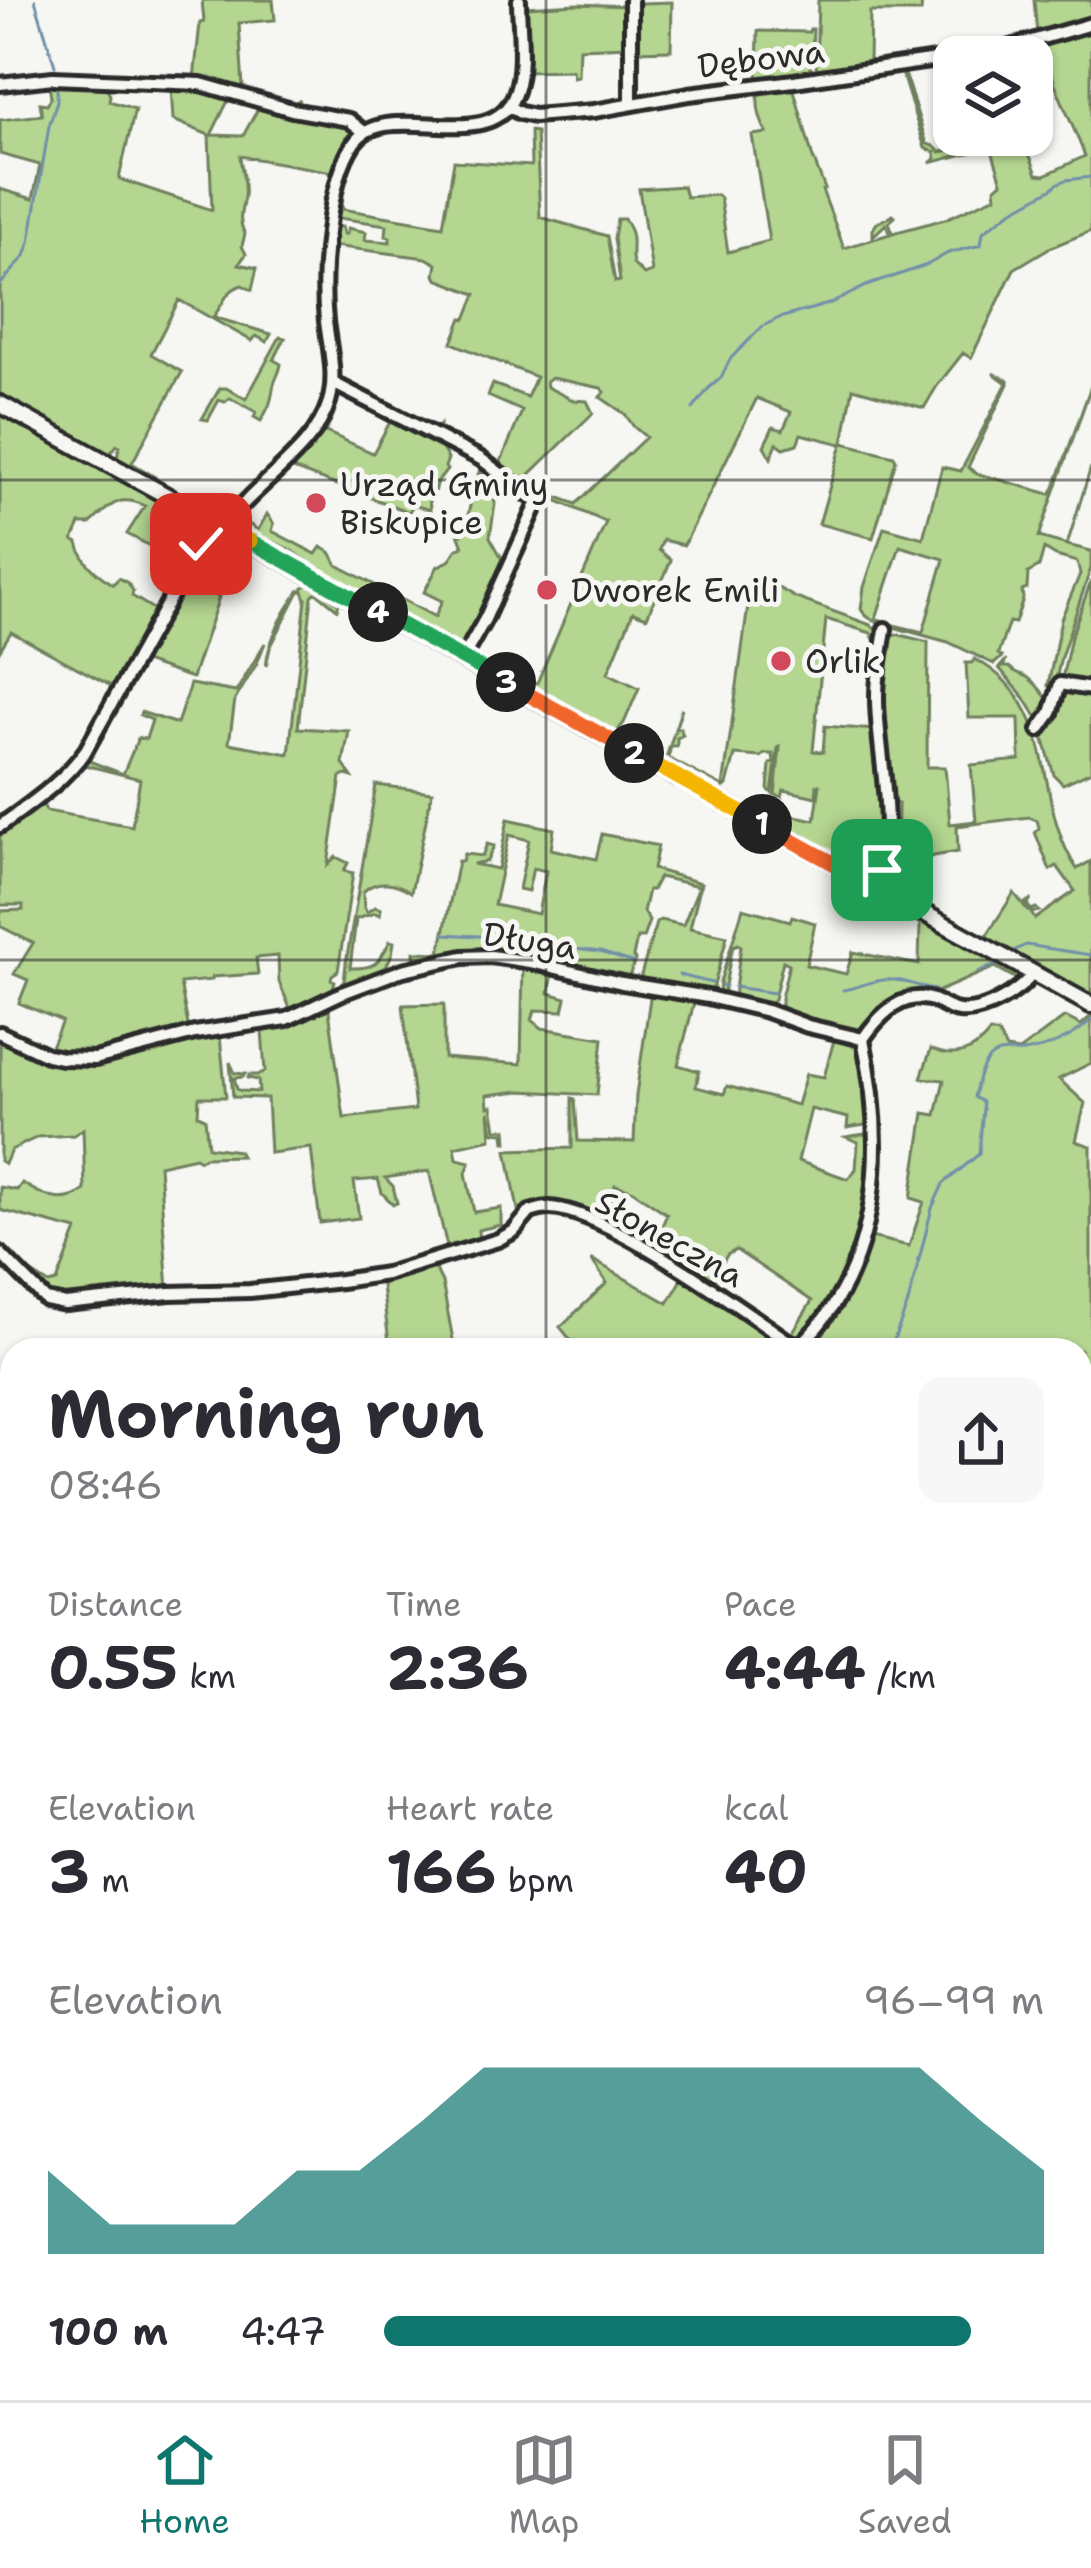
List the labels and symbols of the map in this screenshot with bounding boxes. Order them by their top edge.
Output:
street label: Dębowa [695,28,827,89]
place label: Urząd Gminy Biskupice [340,462,549,545]
marker: Urząd Gminy Biskupice [303,490,329,516]
pin [150,493,252,595]
place label: Dworek Emili [571,568,780,613]
marker: Dworek Emili [534,577,560,603]
pin: 4 [348,582,408,642]
place label: Orlik [805,639,881,684]
marker: Orlik [768,648,794,674]
pin: 3 [476,652,536,712]
pin: 2 [604,723,664,783]
pin: 1 [732,794,792,854]
pin [831,819,933,921]
street label: Długa [480,911,580,970]
street label: Słoneczna [587,1179,752,1298]

